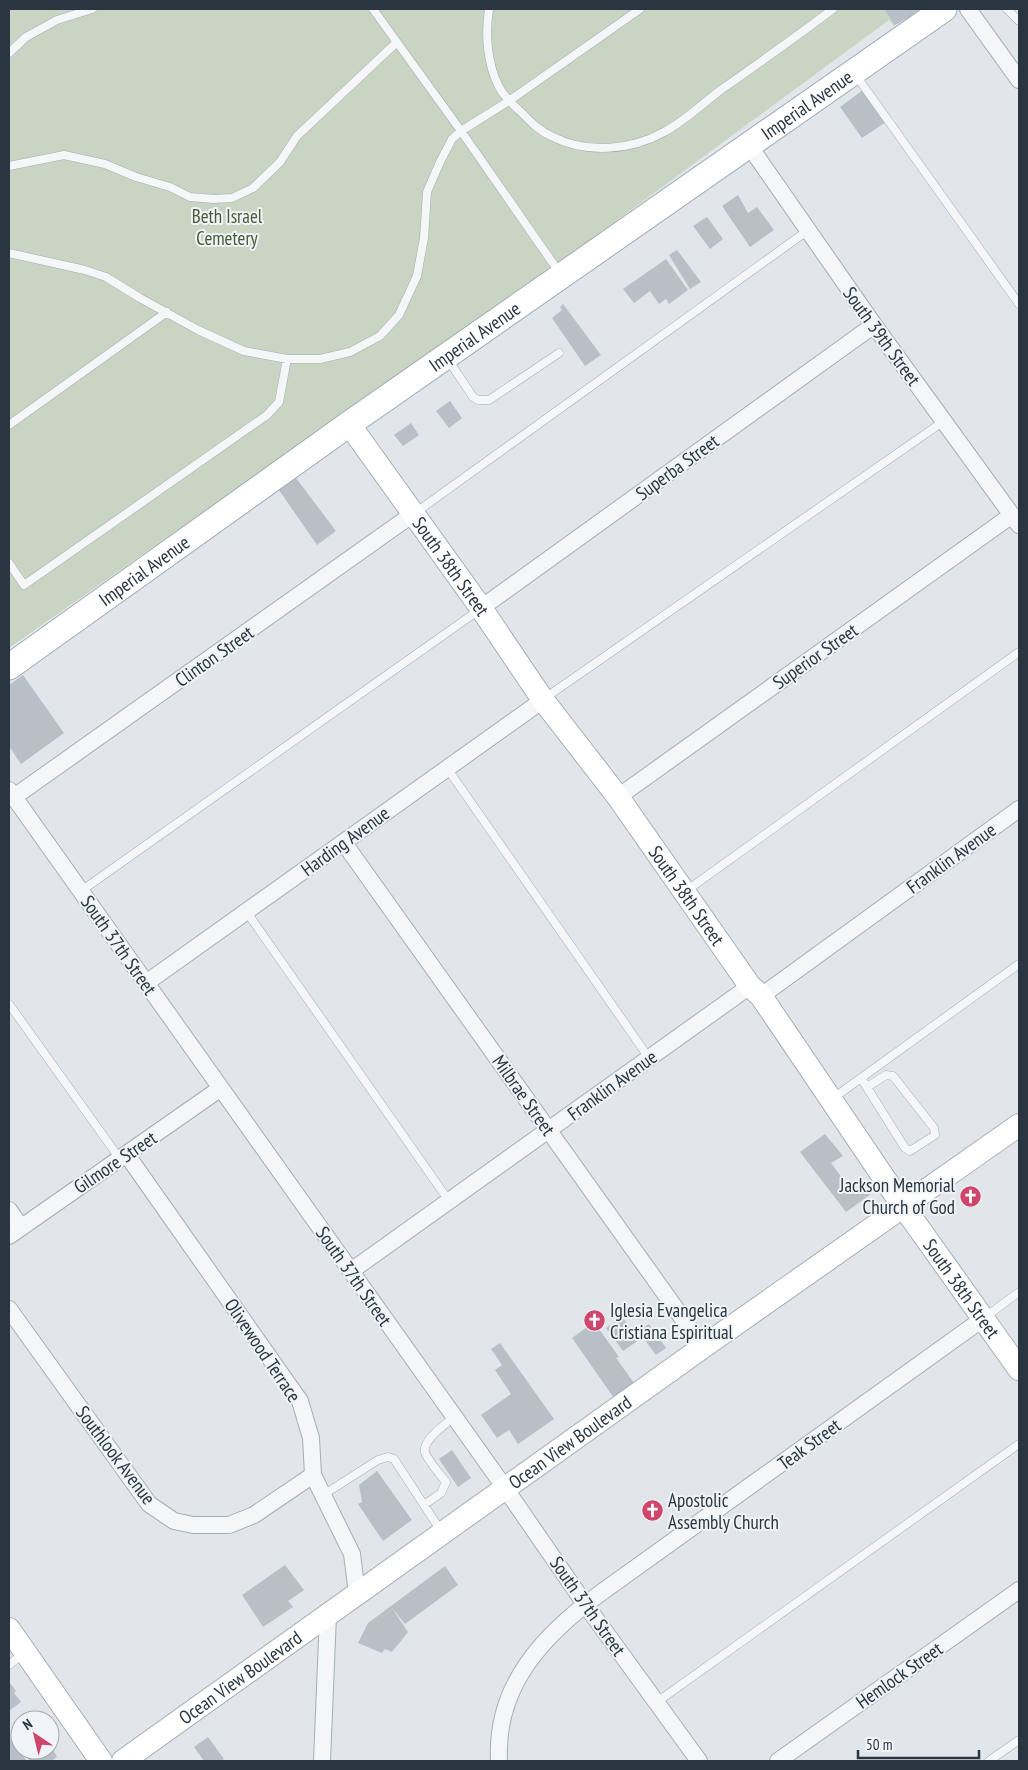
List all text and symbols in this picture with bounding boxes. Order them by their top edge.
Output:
street label: Imperial Avenue [756,65,857,145]
park label: Beth Israel Cemetery [192,204,263,250]
street label: South 39th Street [838,282,926,391]
street label: Imperial Avenue [424,296,525,377]
street label: Superba Street [631,428,724,505]
street label: South 38th Street [407,512,495,621]
street label: Imperial Avenue [94,530,194,611]
street label: Superior Street [768,617,863,694]
street label: Clinton Street [170,620,259,692]
street label: Harding Avenue [296,801,394,881]
street label: Franklin Avenue [902,817,1001,899]
street label: South 38th Street [644,841,730,951]
street label: South 37th Street [76,891,163,1000]
street label: Franklin Avenue [563,1044,662,1126]
street label: Milbrae Street [488,1050,561,1141]
street label: Gilmore Street [69,1125,162,1198]
place label: Jackson Memorial Church of God [839,1173,956,1219]
church icon: Jackson Memorial Church of God [959,1184,983,1208]
street label: South 37th Street [311,1222,398,1331]
street label: South 38th Street [918,1234,1006,1343]
street label: Olivewood Terrace [220,1294,307,1407]
place label: Iglesia Evangelica Cristiana Espiritual [610,1298,733,1344]
church icon: Iglesia Evangelica Cristiana Espiritual [582,1309,606,1333]
street label: Ocean View Boulevard [504,1390,636,1494]
street label: Southlook Avenue [71,1401,161,1509]
street label: Teak Street [773,1413,846,1475]
place label: Apostolic Assembly Church [668,1488,779,1534]
church icon: Apostolic Assembly Church [640,1499,664,1523]
street label: South 37th Street [545,1552,632,1661]
street label: Ocean View Boulevard [174,1625,306,1729]
street label: Hemlock Street [851,1636,948,1714]
north arrow [10,1710,60,1760]
text: N [19,1715,36,1734]
scale bar [858,1728,979,1760]
text: 50 m [866,1735,892,1754]

